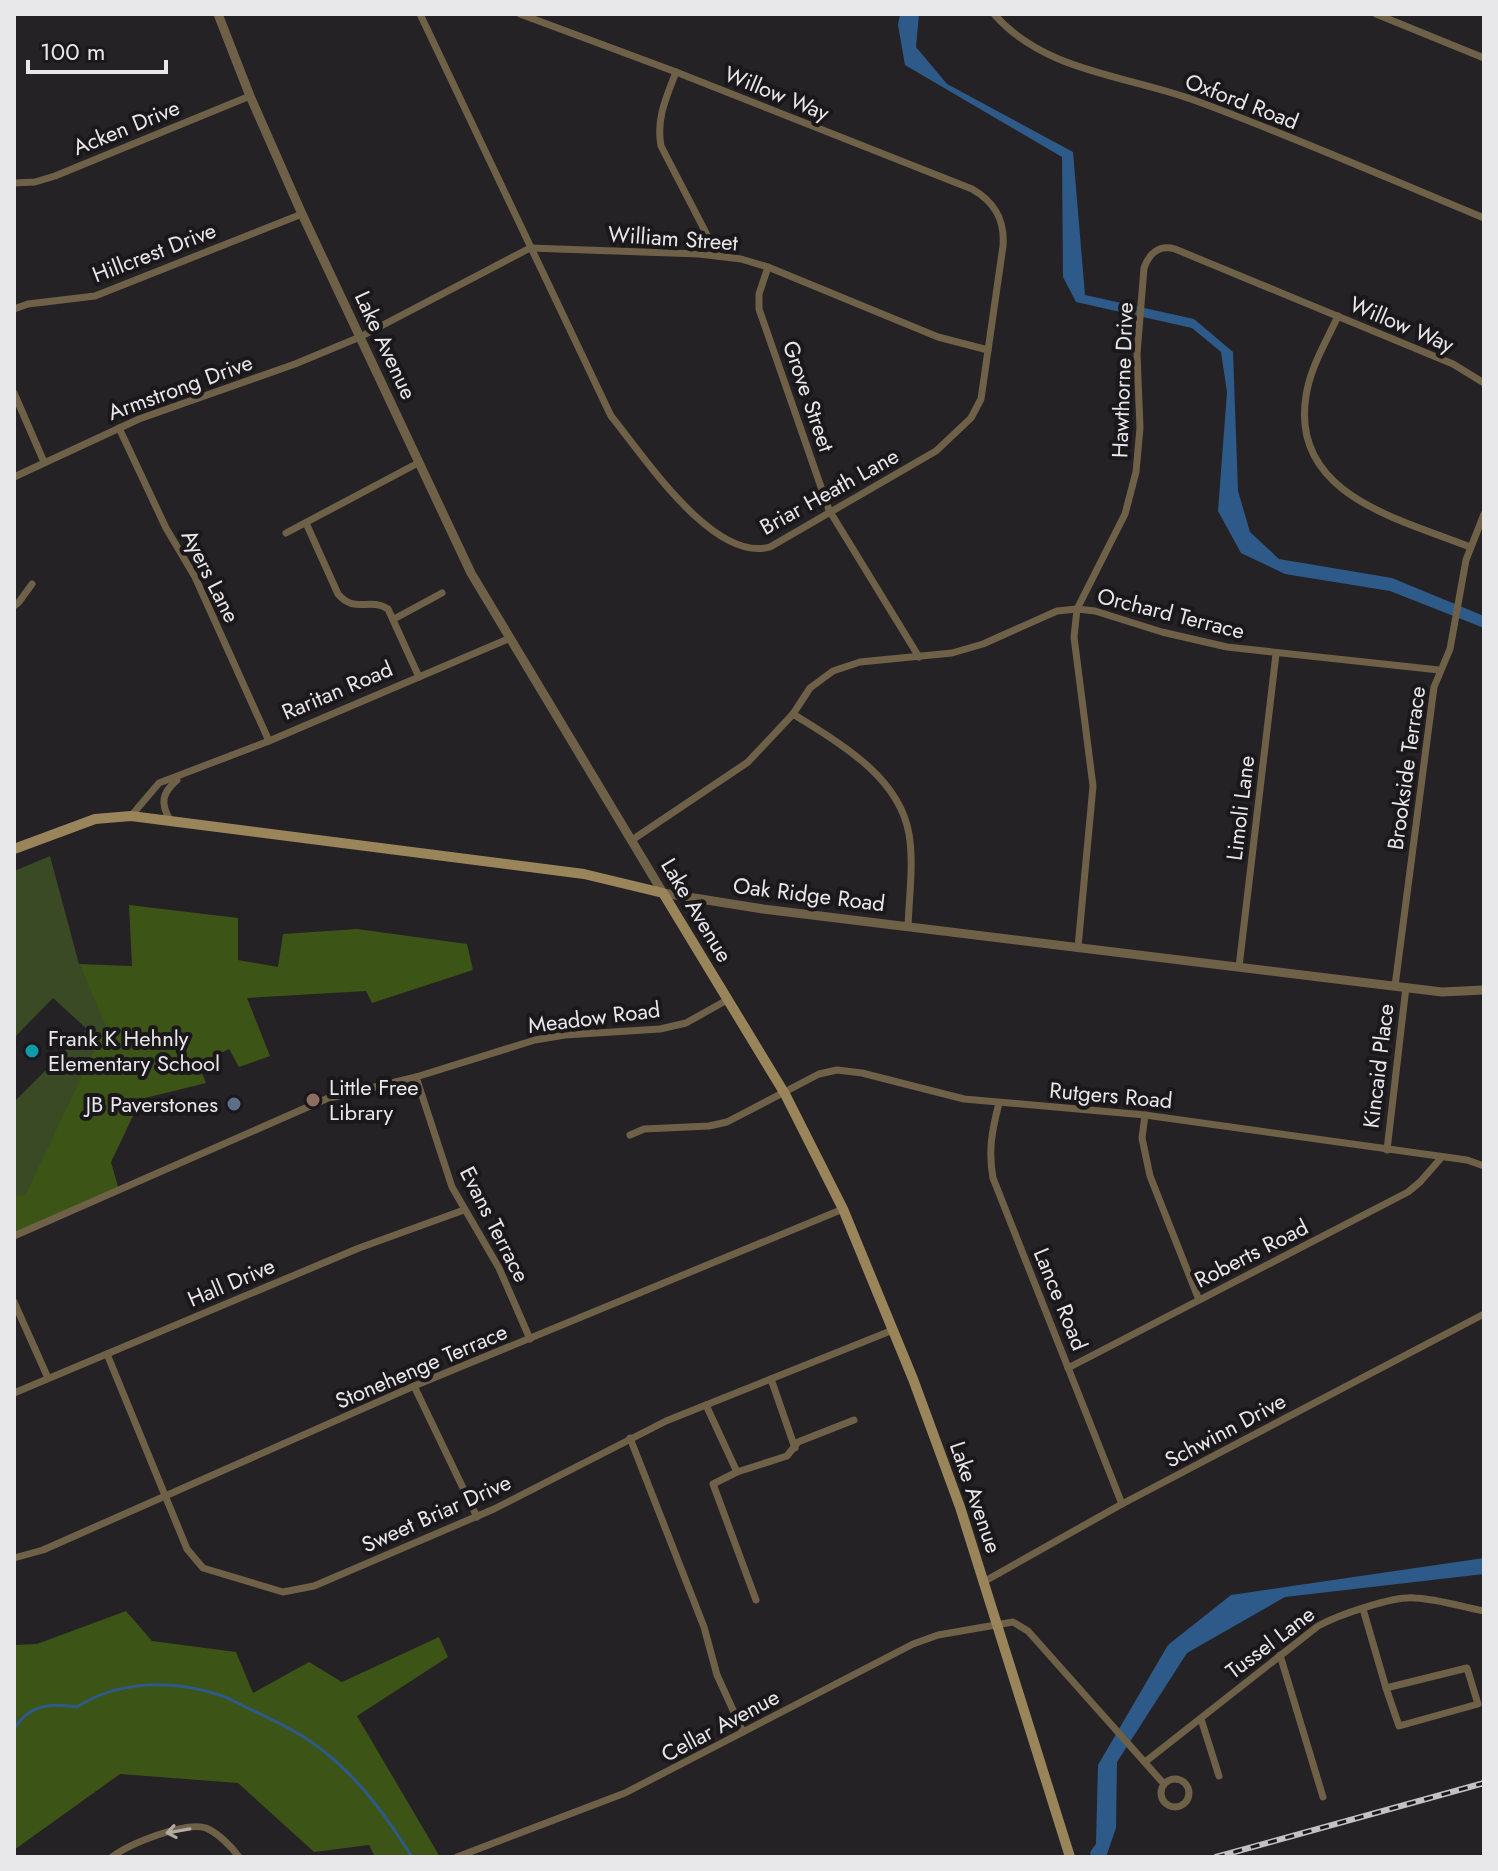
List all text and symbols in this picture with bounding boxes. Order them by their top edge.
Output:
scale bar [28,24,166,74]
text: 100 m [40,34,106,69]
street label: Willow Way [720,57,835,129]
street label: Oxford Road [1181,65,1303,137]
street label: Acken Drive [68,91,184,163]
street label: Hillcrest Drive [87,214,221,290]
street label: William Street [607,217,740,259]
street label: Lake Avenue [347,286,425,404]
street label: Willow Way [1345,288,1459,360]
street label: Hawthorne Drive [1103,302,1141,458]
street label: Grove Street [775,336,843,457]
street label: Armstrong Drive [103,346,257,428]
street label: Briar Heath Lane [754,440,904,542]
street label: Ayers Lane [174,524,248,628]
street label: Orchard Terrace [1094,579,1248,647]
street label: Raritan Road [277,652,397,728]
street label: Brookside Terrace [1379,684,1433,852]
street label: Limoli Lane [1218,754,1262,862]
street label: Lake Avenue [653,852,741,968]
street label: Oak Ridge Road [731,869,887,919]
street label: Meadow Road [526,993,662,1041]
street label: Kincaid Place [1354,1002,1402,1130]
place label: Frank K Hehnly Elementary School [48,1022,220,1079]
marker: Frank K Hehnly Elementary School [23,1042,41,1060]
place label: Little Free Library [329,1071,419,1128]
street label: Rutgers Road [1048,1074,1174,1116]
place label: JB Paverstones [83,1088,218,1120]
marker: Little Free Library [304,1091,322,1109]
marker: JB Paverstones [225,1095,243,1113]
street label: Evans Terrace [452,1160,538,1288]
street label: Roberts Road [1189,1211,1313,1295]
street label: Lance Road [1026,1243,1096,1355]
street label: Hall Drive [182,1249,280,1315]
street label: Stonehenge Terrace [330,1315,512,1417]
street label: Schwinn Drive [1159,1385,1291,1475]
street label: Lake Avenue [942,1437,1010,1557]
street label: Sweet Briar Drive [356,1466,516,1560]
street label: Tussel Lane [1219,1598,1321,1686]
street label: Cellar Avenue [655,1680,785,1770]
one-way arrow [166,1824,191,1839]

